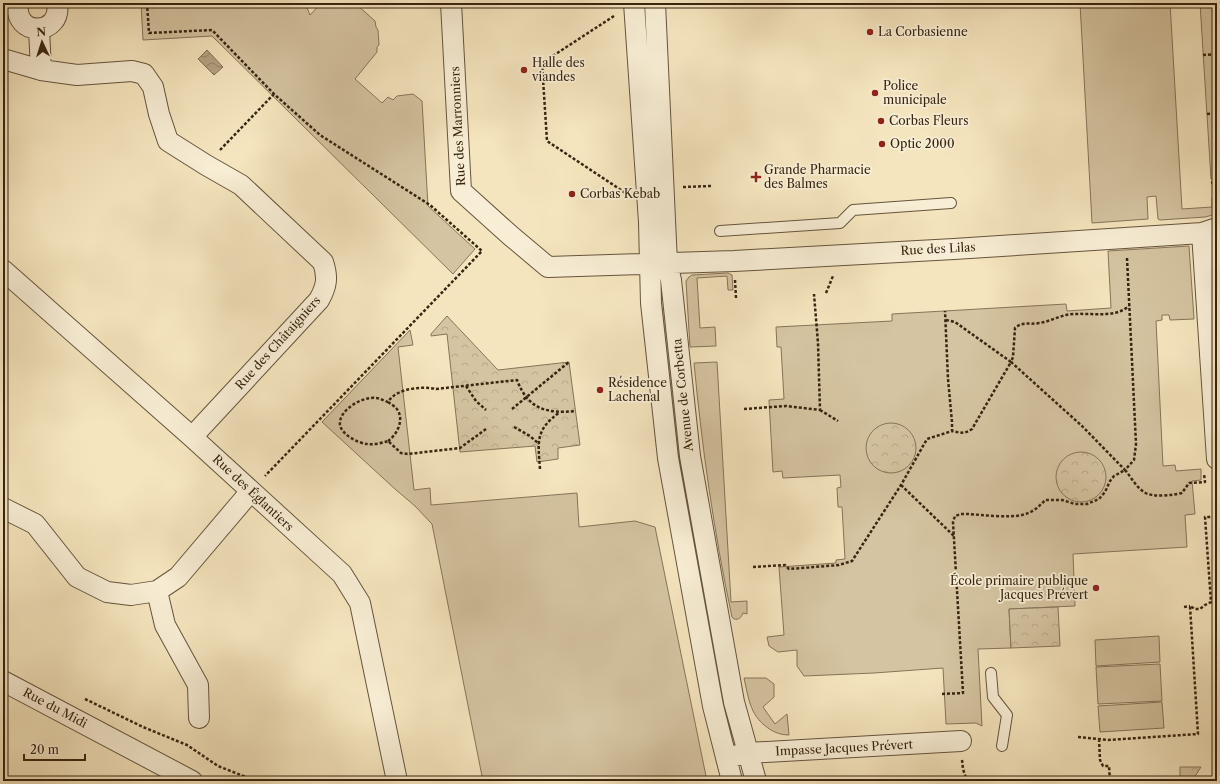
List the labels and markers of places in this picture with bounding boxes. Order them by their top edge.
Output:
place label: La Corbasienne [878,24,968,39]
marker: La Corbasienne [865,27,875,37]
place label: Halle des viandes [531,55,585,84]
marker: Halle des viandes [519,65,529,75]
place label: Police municipale [883,78,947,107]
marker: Police municipale [870,88,880,98]
place label: Corbas Fleurs [889,113,968,128]
marker: Corbas Fleurs [876,116,886,126]
place label: Optic 2000 [890,136,955,151]
marker: Optic 2000 [877,139,887,149]
place label: Grande Pharmacie des Balmes [764,162,871,191]
marker: Grande Pharmacie des Balmes [751,172,761,182]
place label: Corbas Kebab [580,186,660,201]
marker: Corbas Kebab [567,189,577,199]
place label: Résidence Lachenal [608,375,667,404]
marker: Résidence Lachenal [595,385,605,395]
place label: École primaire publique Jacques Prévert [950,572,1089,602]
marker: École primaire publique Jacques Prévert [1091,583,1101,593]

